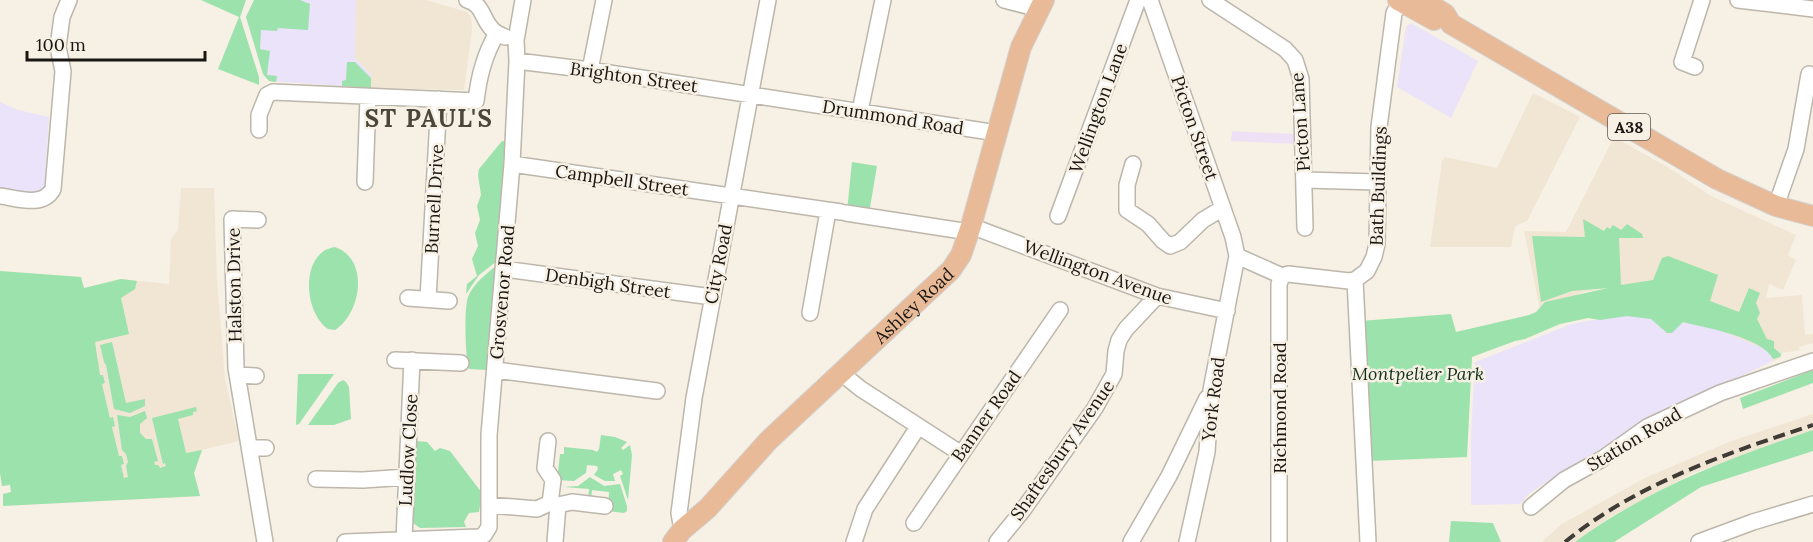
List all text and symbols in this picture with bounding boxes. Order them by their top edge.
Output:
scale bar [27,24,206,62]
text: 100 m [36,33,86,56]
street label: Wellington Lane [1064,40,1132,176]
street label: Brighton Street [568,57,700,97]
street label: Picton Lane [1285,71,1315,172]
street label: Picton Street [1166,72,1224,184]
street label: Drummond Road [821,94,966,140]
district label: ST PAUL'S [365,103,493,134]
road number: A38 [1608,114,1650,140]
street label: Bath Buildings [1364,126,1392,246]
street label: Burnell Drive [420,143,448,254]
street label: Campbell Street [554,159,690,201]
street label: City Road [699,222,737,306]
street label: Grosvenor Road [485,224,519,360]
street label: Halston Drive [221,227,246,342]
street label: Wellington Avenue [1020,234,1176,310]
street label: Ashley Road [868,262,958,349]
street label: Denbigh Street [544,263,672,303]
street label: Richmond Road [1268,342,1291,474]
street label: York Road [1196,355,1230,443]
park label: Montpelier Park [1352,362,1484,385]
street label: Banner Road [946,366,1026,466]
street label: Shaftesbury Avenue [1005,375,1119,525]
street label: Ludlow Close [394,393,422,507]
street label: Station Road [1583,402,1686,476]

